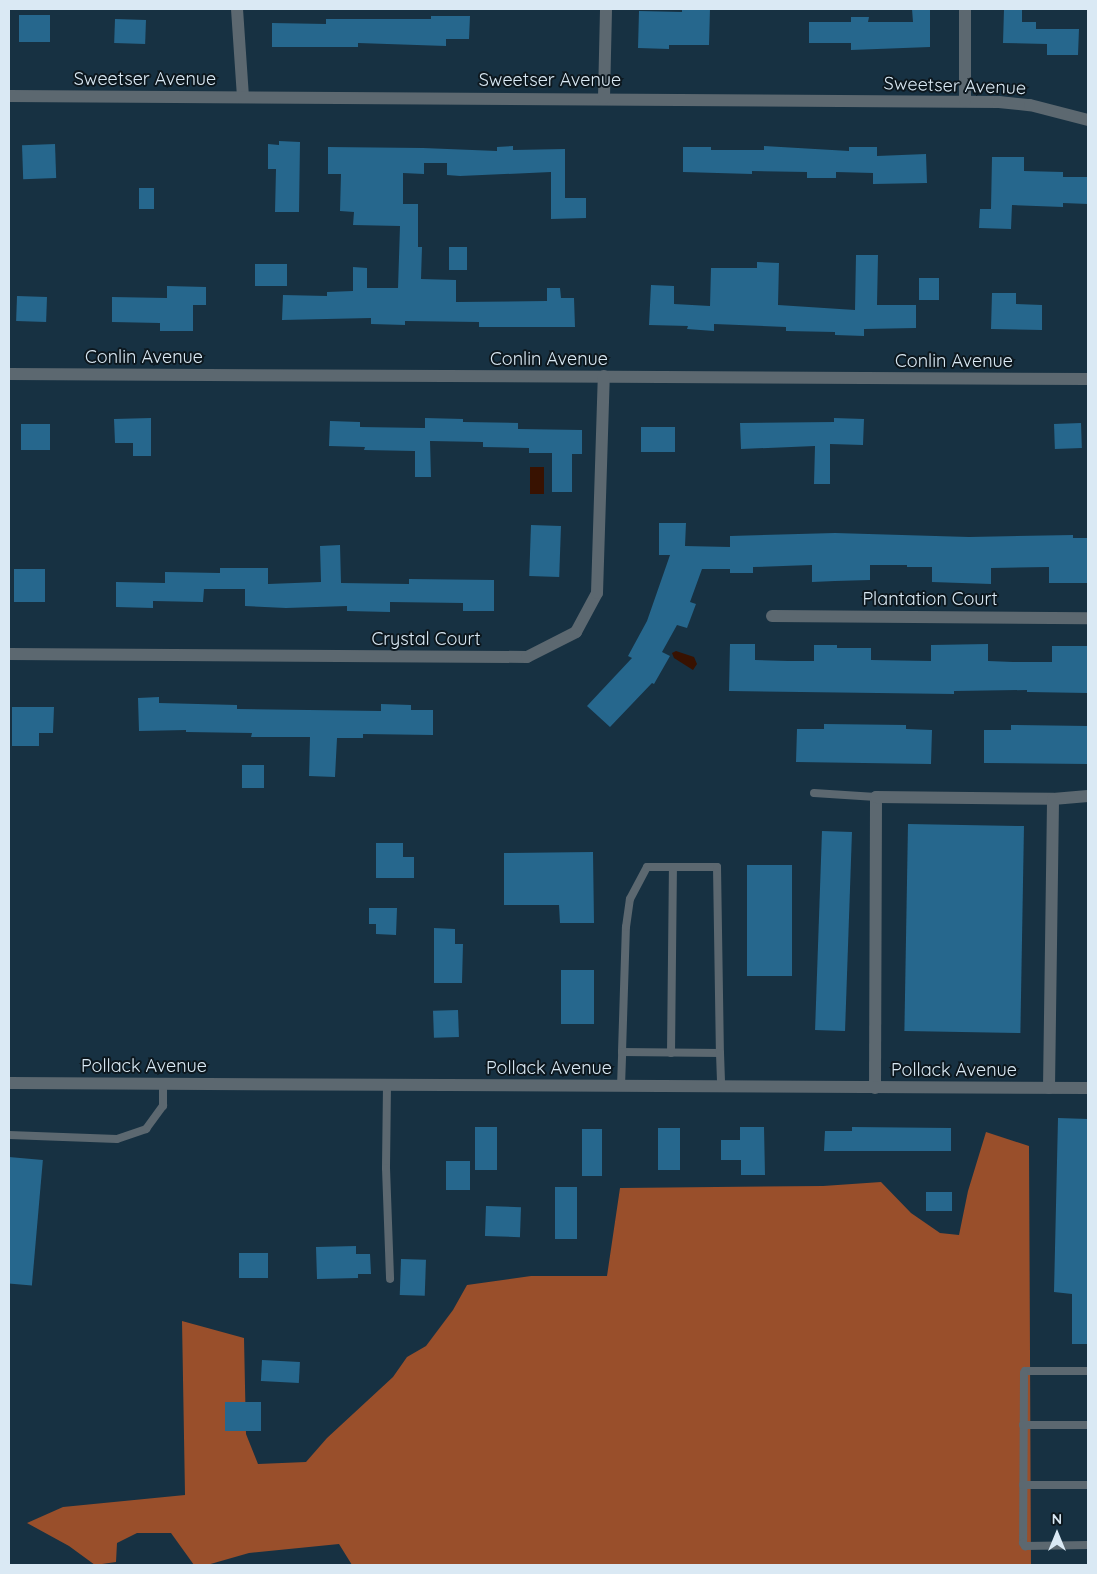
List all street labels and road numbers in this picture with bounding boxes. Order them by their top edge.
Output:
street label: Sweetser Avenue [74,68,216,90]
street label: Sweetser Avenue [479,69,621,91]
street label: Sweetser Avenue [883,73,1027,99]
street label: Conlin Avenue [85,346,203,368]
street label: Conlin Avenue [490,348,608,370]
street label: Conlin Avenue [895,350,1013,372]
street label: Plantation Court [862,588,998,610]
street label: Crystal Court [371,628,481,650]
street label: Pollack Avenue [81,1055,207,1077]
street label: Pollack Avenue [486,1057,612,1079]
street label: Pollack Avenue [891,1059,1017,1081]

